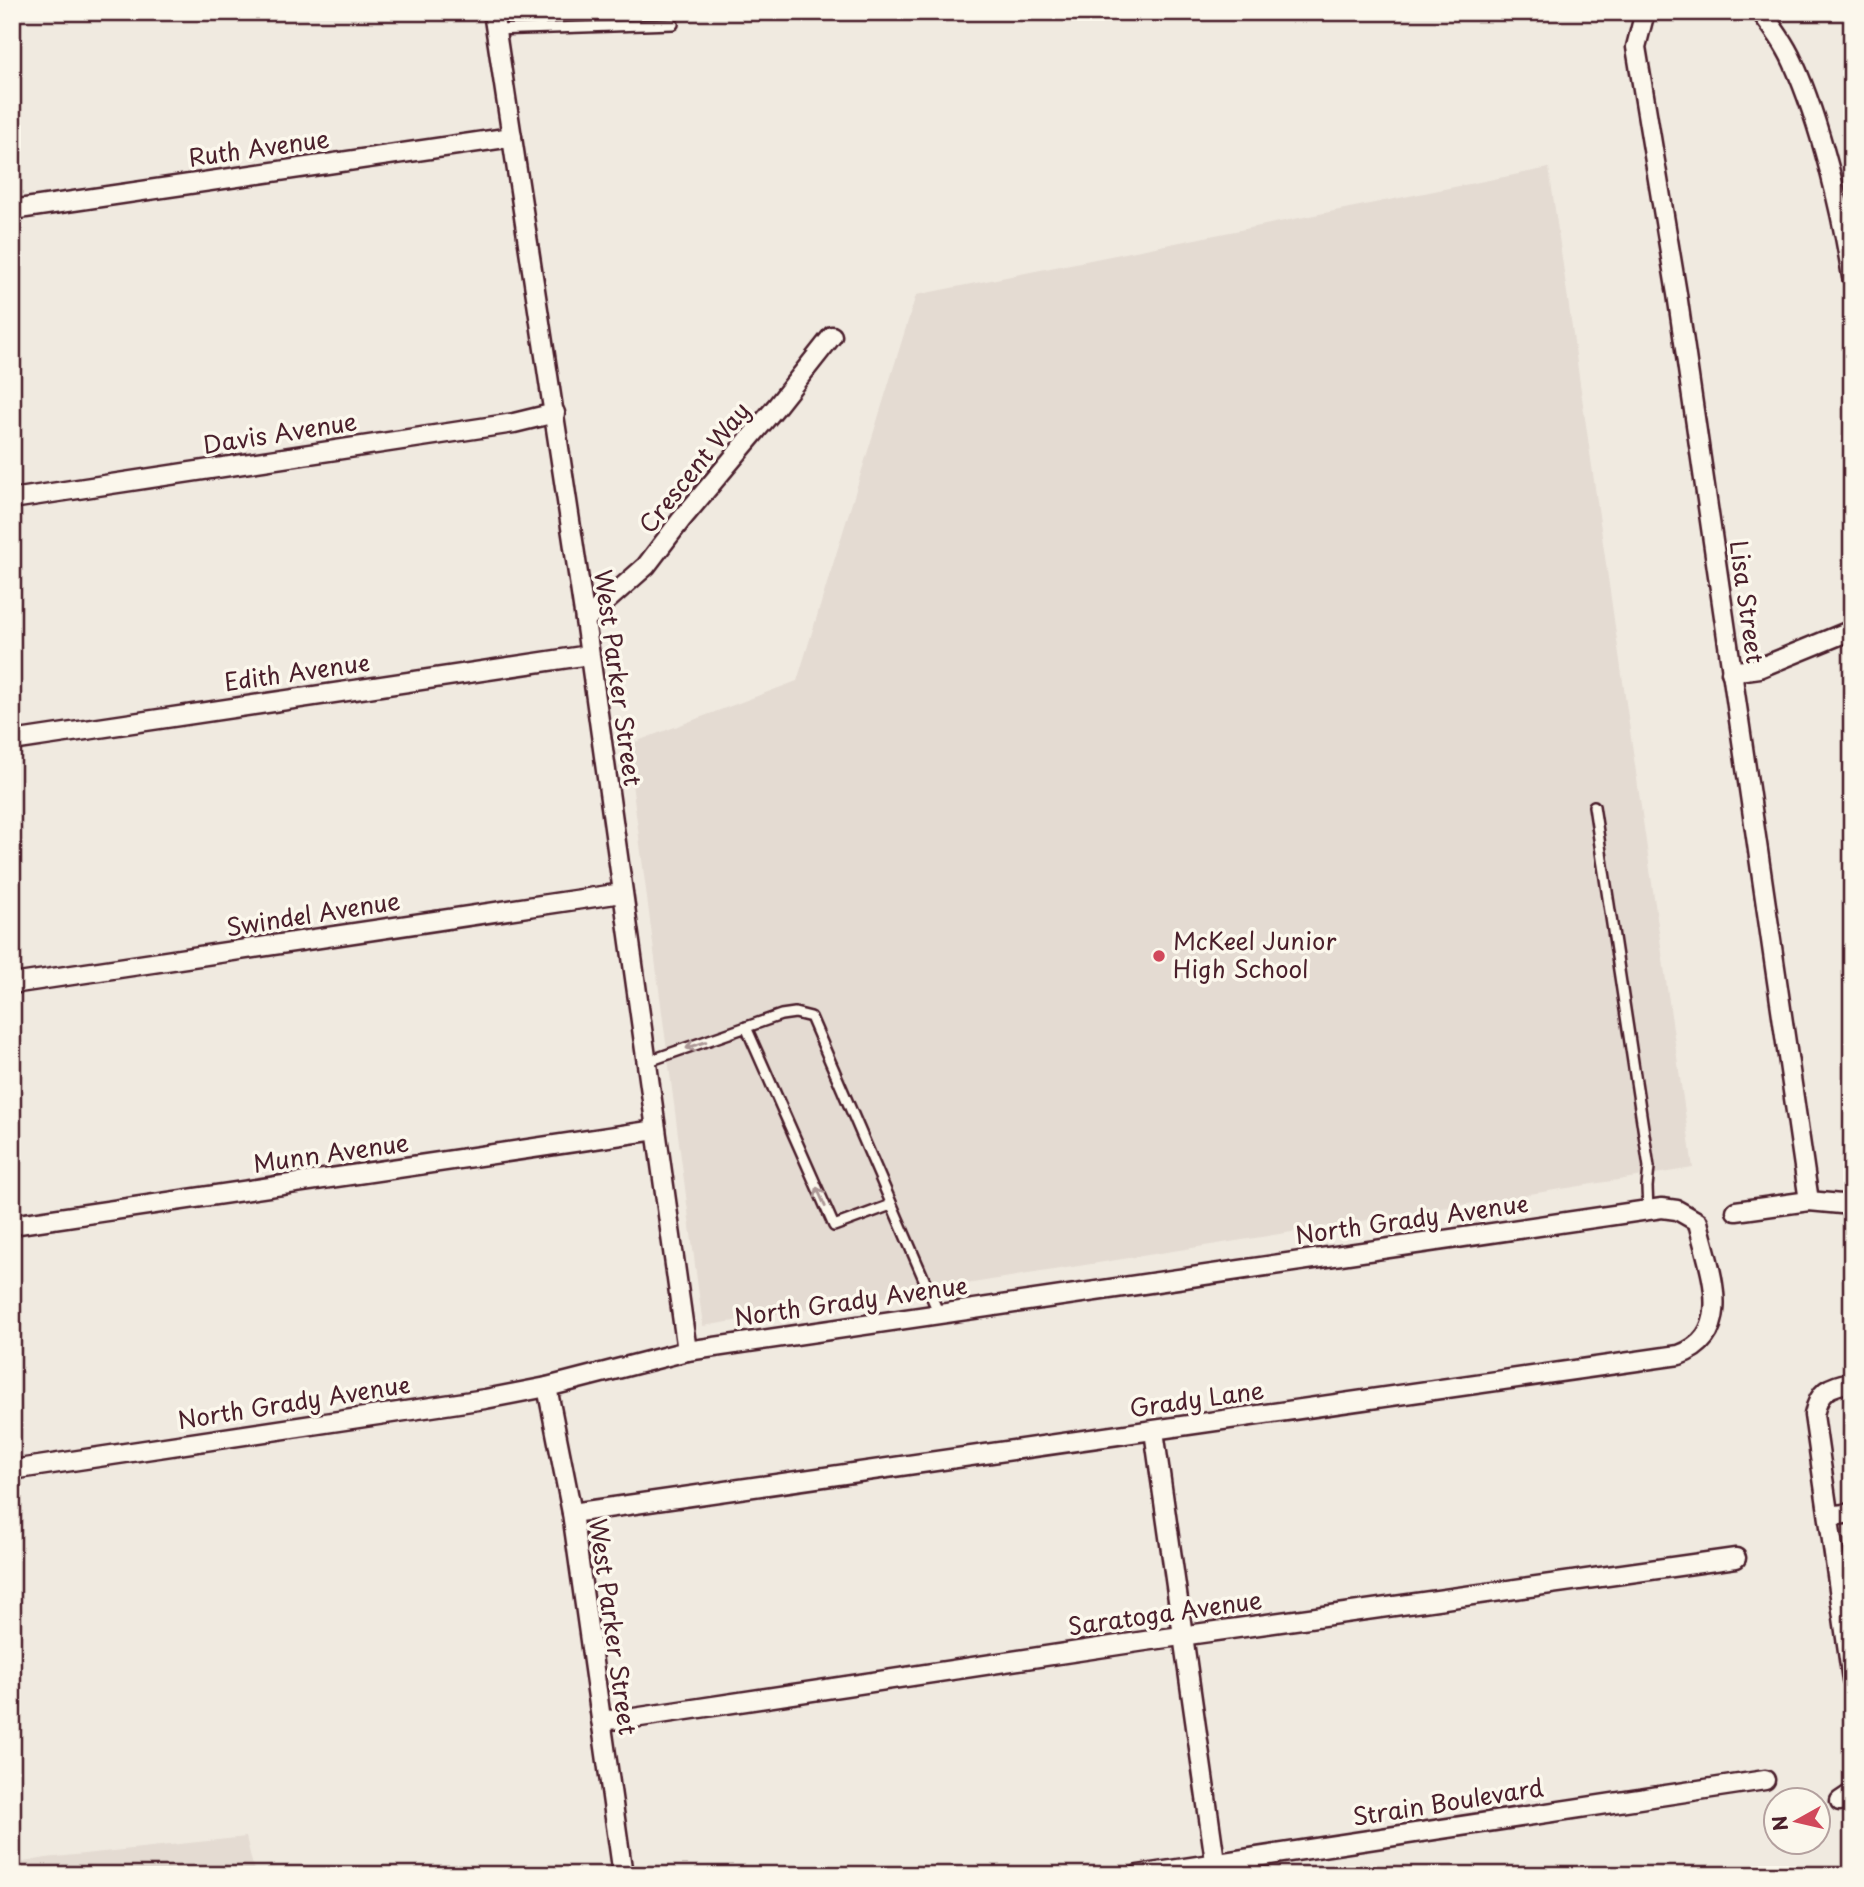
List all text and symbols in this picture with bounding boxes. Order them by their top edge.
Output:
street label: Ruth Avenue [186,119,331,175]
street label: Crescent Way [629,393,758,540]
street label: Davis Avenue [200,402,359,462]
street label: Lisa Street [1722,538,1774,666]
street label: West Parker Street [586,567,652,789]
street label: Edith Avenue [222,643,372,699]
street label: Swindel Avenue [223,881,402,945]
place label: McKeel Junior High School [1173,922,1336,986]
marker: McKeel Junior High School [1151,948,1167,964]
one-way arrow [685,1039,707,1052]
street label: Munn Avenue [250,1123,411,1181]
street label: North Grady Avenue [1293,1184,1531,1252]
one-way arrow [814,1187,827,1208]
street label: North Grady Avenue [732,1266,970,1334]
street label: North Grady Avenue [175,1365,413,1437]
street label: Grady Lane [1127,1371,1266,1425]
street label: West Parker Street [581,1516,647,1738]
street label: Saratoga Avenue [1065,1581,1264,1643]
street label: Strain Boulevard [1350,1768,1546,1834]
north arrow [1762,1786,1832,1856]
text: N [1764,1814,1794,1833]

